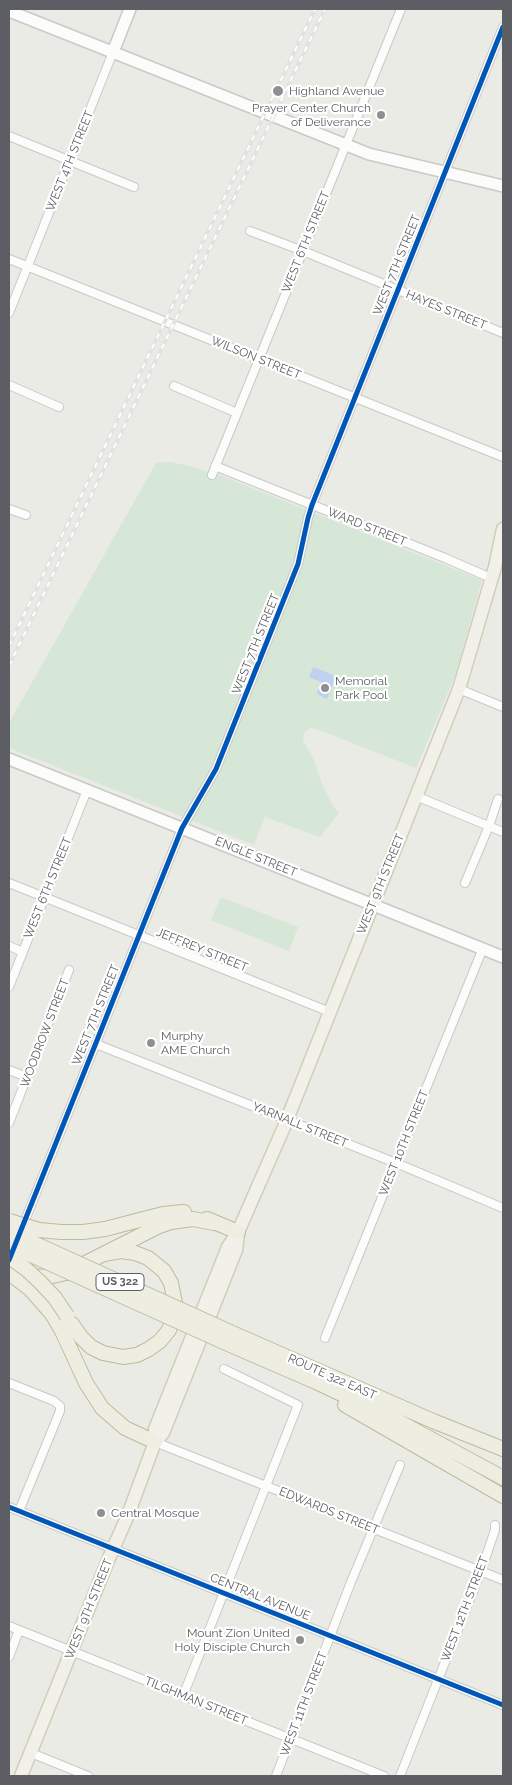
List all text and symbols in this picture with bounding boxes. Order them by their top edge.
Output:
marker: Highland Avenue [271,84,285,98]
place label: Highland Avenue [289,84,384,98]
place label: Prayer Center Church of Deliverance [252,101,371,129]
street label: WEST 4TH STREET [43,109,97,213]
marker: Prayer Center Church of Deliverance [375,109,387,121]
street label: WEST 6TH STREET [279,189,333,295]
street label: WEST 7TH STREET [370,213,424,317]
street label: HAYES STREET [404,287,488,333]
street label: WILSON STREET [209,333,303,383]
street label: WARD STREET [325,505,409,549]
street label: WEST 7TH STREET [229,592,283,696]
place label: Memorial Park Pool [335,674,387,702]
marker: Memorial Park Pool [319,682,331,694]
street label: WEST 9TH STREET [354,832,408,936]
street label: ENGLE STREET [213,834,299,880]
street label: WEST 6TH STREET [21,835,75,941]
street label: JEFFREY STREET [154,925,250,975]
street label: WEST 7TH STREET [69,963,123,1067]
street label: WOODROW STREET [18,977,72,1089]
place label: Murphy AME Church [161,1029,230,1057]
marker: Murphy AME Church [145,1037,157,1049]
street label: WEST 10TH STREET [376,1088,432,1198]
street label: YARNALL STREET [250,1099,350,1151]
road number: US 322 [96,1274,144,1290]
street label: ROUTE 322 EAST [285,1351,379,1403]
street label: EDWARDS STREET [277,1484,381,1538]
place label: Central Mosque [111,1506,199,1520]
marker: Central Mosque [95,1507,107,1519]
street label: WEST 12TH STREET [438,1554,492,1664]
street label: WEST 9TH STREET [62,1557,116,1661]
street label: CENTRAL AVENUE [208,1570,312,1624]
place label: Mount Zion United Holy Disciple Church [175,1626,290,1654]
marker: Mount Zion United Holy Disciple Church [294,1634,306,1646]
street label: WEST 11TH STREET [277,1650,331,1758]
street label: TILGHMAN STREET [142,1674,250,1728]

